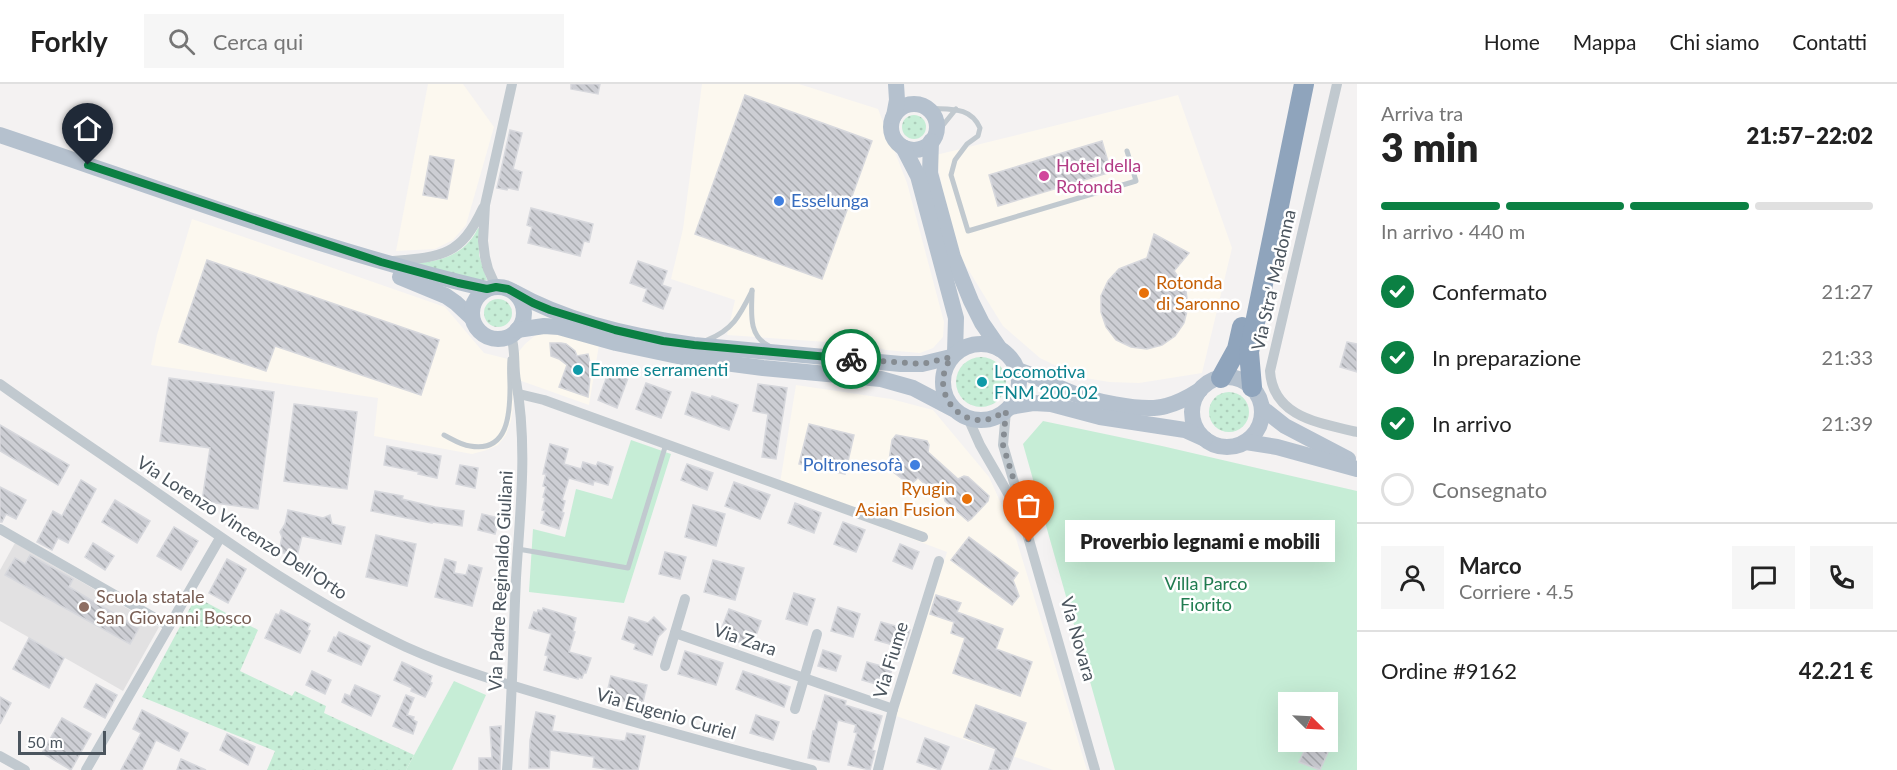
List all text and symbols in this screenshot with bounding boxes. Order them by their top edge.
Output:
search box [144,14,564,68]
text: Forkly [30,24,108,58]
icon: search [165,25,198,58]
text: Cerca qui [213,28,303,55]
text: Home [1484,29,1540,54]
text: Mappa [1573,29,1636,54]
text: Chi siamo [1669,29,1759,54]
text: Contatti [1792,29,1867,54]
text: Arriva tra [1381,101,1463,125]
pin [62,103,113,165]
icon: home [71,112,104,145]
text: 21:57–22:02 [1747,122,1873,149]
text: 3 min [1381,124,1478,170]
place label: Hotel della Rotonda [1056,154,1141,197]
marker: Hotel della Rotonda [1037,169,1051,183]
place label: Esselunga [791,189,869,211]
marker: Esselunga [772,194,786,208]
street label: Via Stra' Madonna [1246,207,1300,352]
text: In arrivo · 440 m [1381,219,1525,243]
place label: Rotonda di Saronno [1156,271,1240,314]
icon: check [1381,275,1414,308]
text: Confermato [1432,278,1547,305]
text: 21:27 [1822,279,1873,303]
marker: Rotonda di Saronno [1137,286,1151,300]
courier [821,329,881,389]
icon: check [1381,341,1414,374]
icon: bike [835,343,868,376]
text: In preparazione [1432,344,1581,371]
text: 21:33 [1822,345,1873,369]
place label: Emme serramenti [590,358,728,380]
place label: Locomotiva FNM 200-02 [994,360,1098,403]
marker: Emme serramenti [571,363,585,377]
marker: Locomotiva FNM 200-02 [975,375,989,389]
icon: check [1381,407,1414,440]
text: In arrivo [1432,410,1512,437]
text: 21:39 [1822,411,1873,435]
street label: Via Lorenzo Vincenzo Dell'Orto [133,451,352,604]
place label: Poltronesofà [803,453,903,475]
marker: Poltronesofà [908,458,922,472]
street label: Via Padre Reginaldo Giuliani [483,470,517,692]
text: Consegnato [1432,476,1547,503]
place label: Ryugin Asian Fusion [855,477,955,520]
pin [1003,480,1054,542]
icon: bag [1012,489,1045,522]
marker: Ryugin Asian Fusion [960,492,974,506]
callout: Proverbio legnami e mobili [1065,521,1335,563]
text: Proverbio legnami e mobili [1080,529,1320,553]
button: person [1381,546,1444,609]
button: chat [1732,546,1795,609]
button: phone [1810,546,1873,609]
text: Marco [1459,552,1522,579]
park label: Villa Parco Fiorito [1165,572,1247,615]
text: Corriere · 4.5 [1459,579,1574,603]
place label: Scuola statale San Giovanni Bosco [96,585,252,628]
street label: Via Novara [1056,594,1102,684]
marker: Scuola statale San Giovanni Bosco [77,600,91,614]
street label: Via Zara [711,618,780,660]
street label: Via Fiume [868,619,912,701]
text: Ordine #9162 [1381,657,1517,684]
text: 42.21 € [1799,657,1873,684]
street label: Via Eugenio Curiel [594,683,739,744]
north arrow [1278,692,1338,752]
map controls [1278,692,1338,752]
scale bar [18,728,106,756]
text: 50 m [27,732,63,751]

